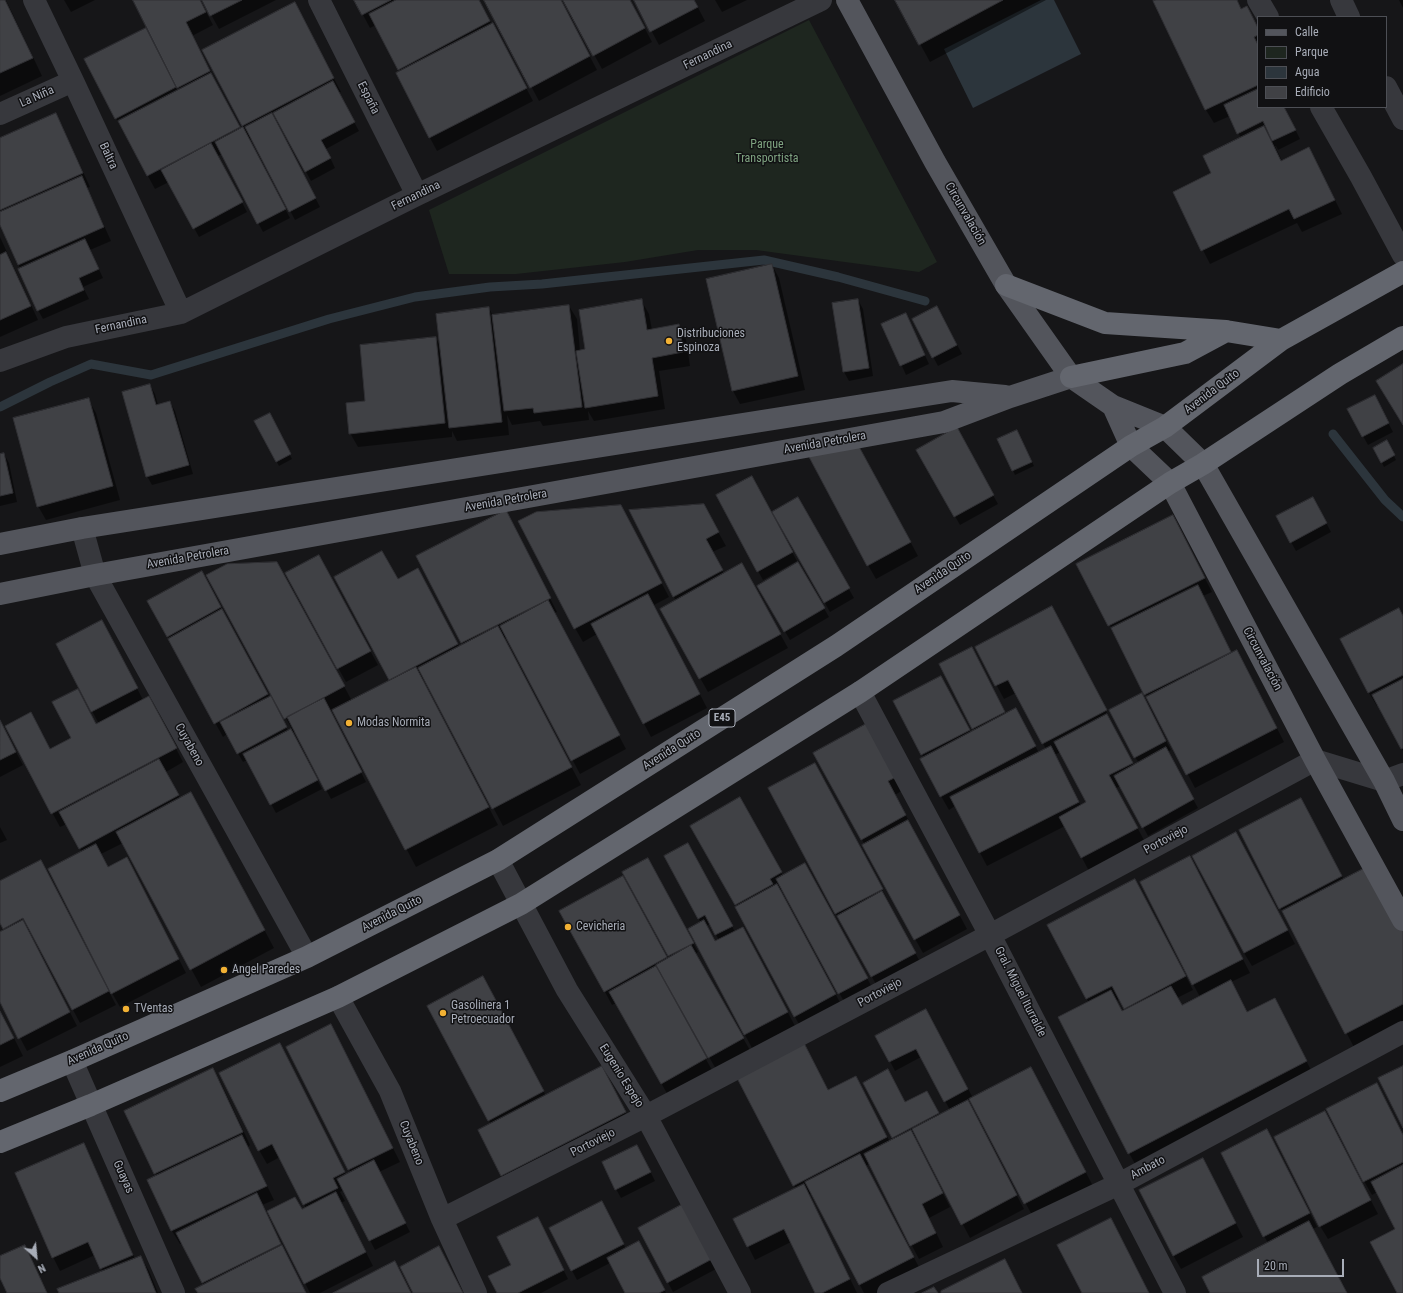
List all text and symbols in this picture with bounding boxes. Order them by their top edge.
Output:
legend [1257,16,1387,108]
text: Calle [1295,25,1319,39]
street label: Fernandina [681,37,735,73]
text: Parque [1295,45,1328,59]
text: Agua [1295,65,1319,79]
street label: España [354,79,382,117]
street label: La Niña [18,83,56,111]
text: Edificio [1295,85,1330,99]
park label: Parque Transportista [735,138,799,166]
street label: Baltra [96,140,120,172]
street label: Fernandina [389,178,443,214]
street label: Circunvalación [941,180,989,248]
street label: Fernandina [94,312,148,338]
place label: Distribuciones Espinoza [677,327,745,355]
marker: Distribuciones Espinoza [664,336,674,346]
street label: Avenida Quito [1181,367,1243,417]
street label: Avenida Petrolera [783,429,867,457]
street label: Avenida Petrolera [464,487,548,515]
street label: Avenida Petrolera [146,544,230,572]
street label: Avenida Quito [912,549,974,597]
street label: Circunvalación [1239,625,1285,693]
road number: E45 [709,709,735,727]
place label: Modas Normita [357,716,430,730]
marker: Modas Normita [344,718,354,728]
street label: Cuyabeno [171,721,207,769]
street label: Avenida Quito [640,727,704,773]
street label: Portoviejo [1141,822,1191,858]
street label: Avenida Quito [360,893,424,935]
place label: Cevicheria [576,920,625,934]
marker: Cevicheria [563,922,573,932]
street label: Gral. Miguel Iturralde [991,945,1049,1039]
place label: Angel Paredes [232,963,300,977]
marker: Angel Paredes [219,965,229,975]
street label: Portoviejo [855,975,905,1011]
place label: Gasolinera 1 Petroecuador [451,999,515,1027]
place label: TVentas [134,1002,173,1016]
marker: TVentas [121,1004,131,1014]
marker: Gasolinera 1 Petroecuador [438,1008,448,1018]
street label: Avenida Quito [65,1029,131,1069]
street label: Eugenio Espejo [596,1042,646,1110]
street label: Cuyabeno [396,1119,426,1167]
street label: Portoviejo [568,1126,618,1160]
street label: Ambato [1128,1153,1168,1183]
street label: Guayas [109,1158,137,1196]
north arrow [16,1237,56,1277]
scale bar [1259,1251,1346,1277]
text: 20 m [1264,1259,1288,1273]
text: N [36,1261,48,1275]

